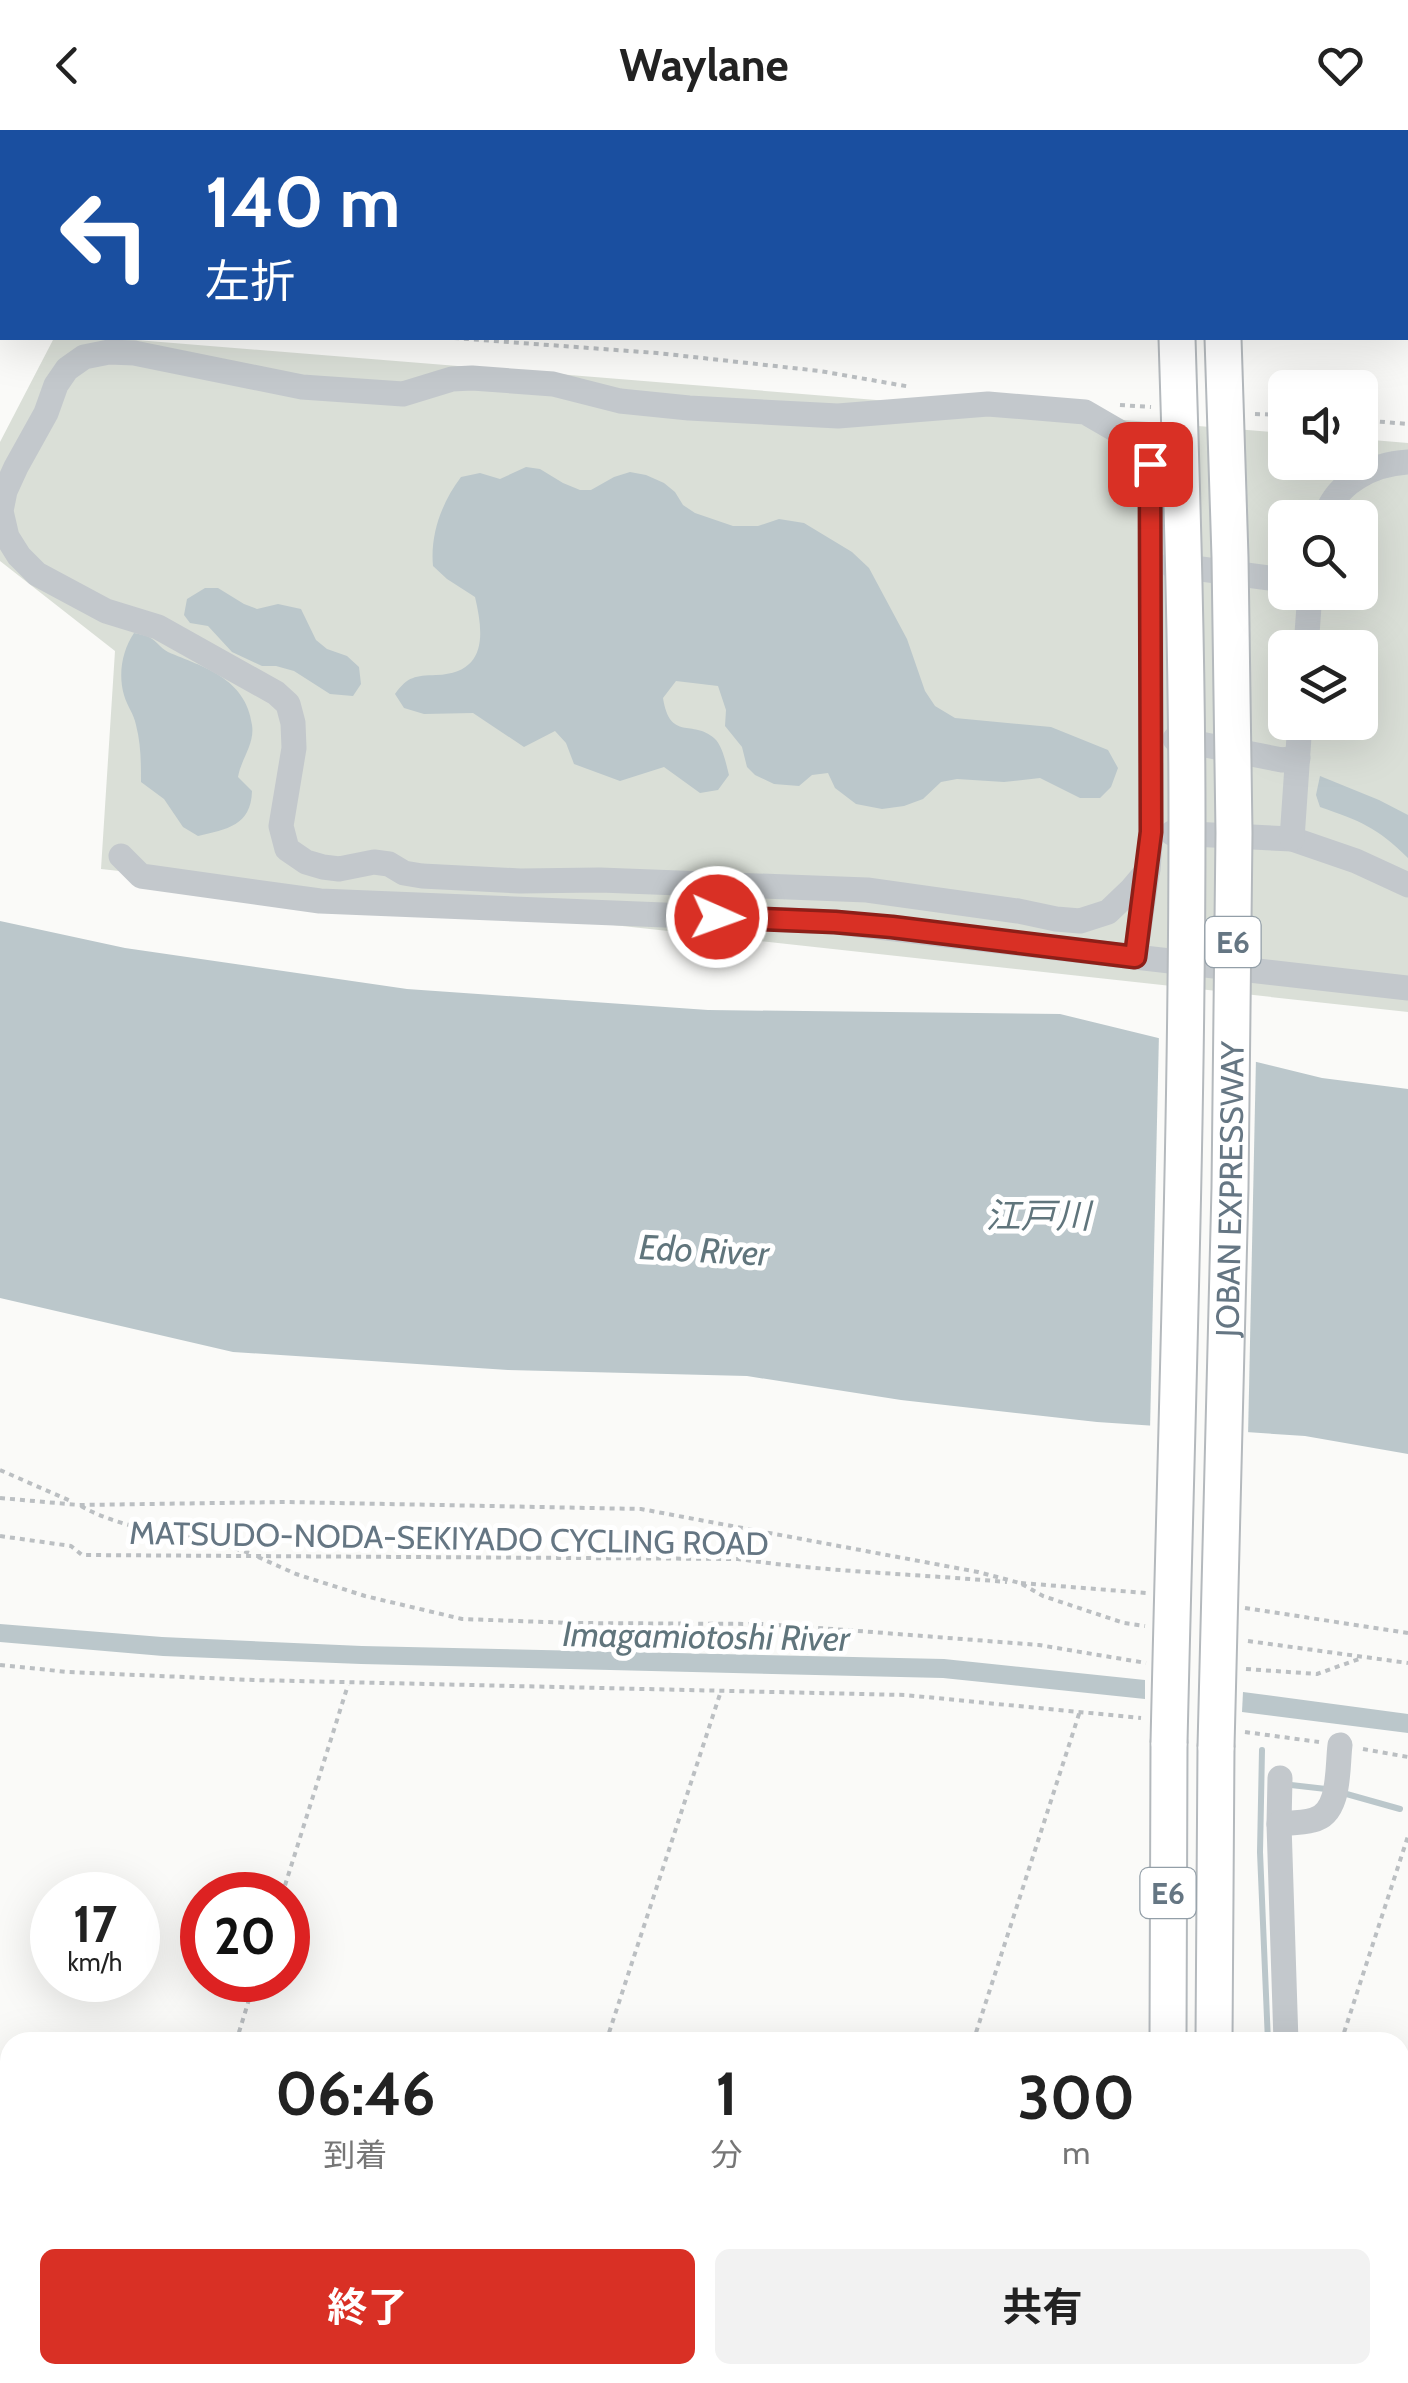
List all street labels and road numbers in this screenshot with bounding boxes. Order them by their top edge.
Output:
road number: E6 [1206,917,1260,967]
street label: JOBAN EXPRESSWAY [1207,1040,1251,1338]
street label: MATSUDO-NODA-SEKIYADO CYCLING ROAD [129,1513,769,1563]
road number: E6 [1140,1868,1196,1918]

